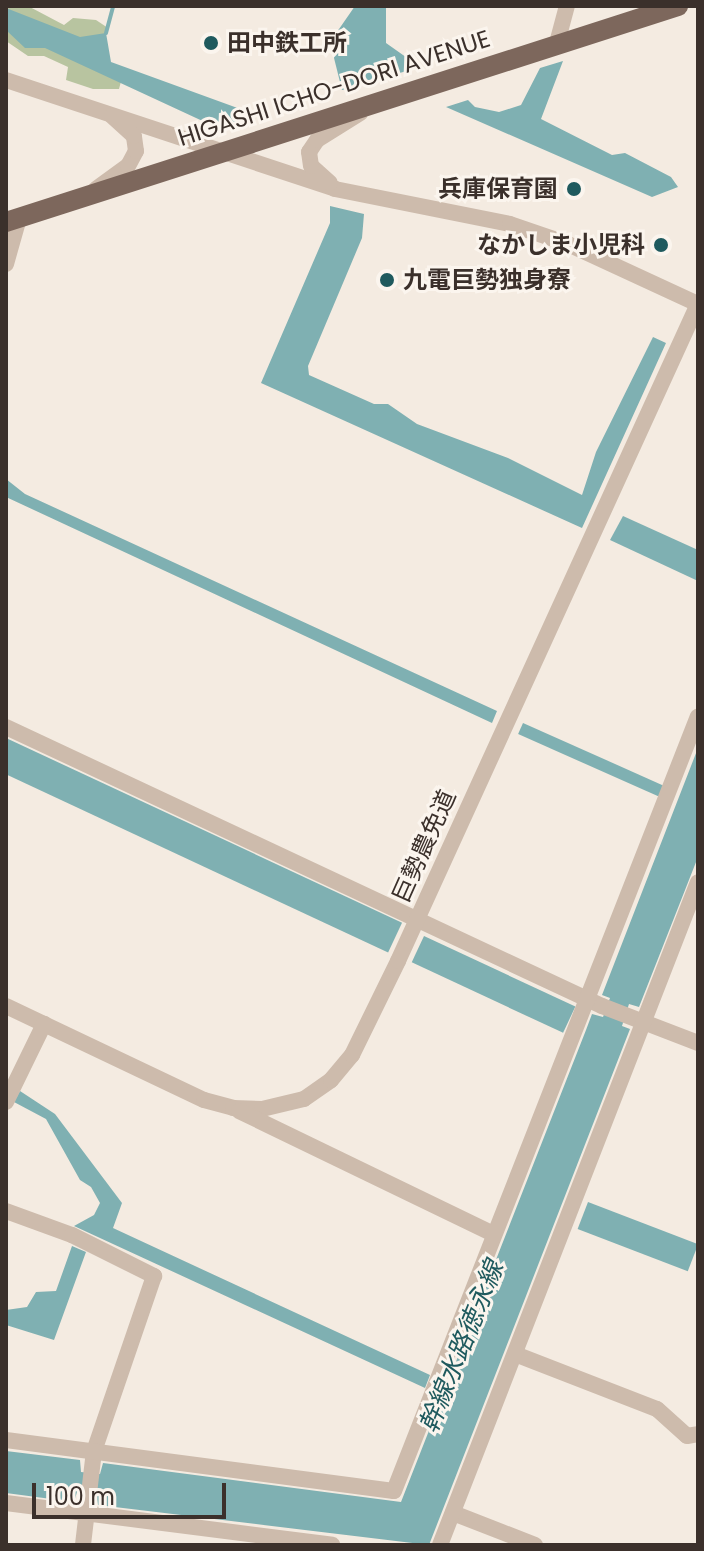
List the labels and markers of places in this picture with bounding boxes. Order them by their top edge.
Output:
place label: 田中鉄工所 [227,29,347,57]
marker: 田中鉄工所 [202,34,220,52]
place label: 兵庫保育園 [438,175,558,203]
marker: 兵庫保育園 [565,180,583,198]
place label: なかしま小児科 [477,231,645,259]
marker: なかしま小児科 [652,236,670,254]
place label: 九電巨勢独身寮 [403,266,571,294]
marker: 九電巨勢独身寮 [378,271,396,289]

